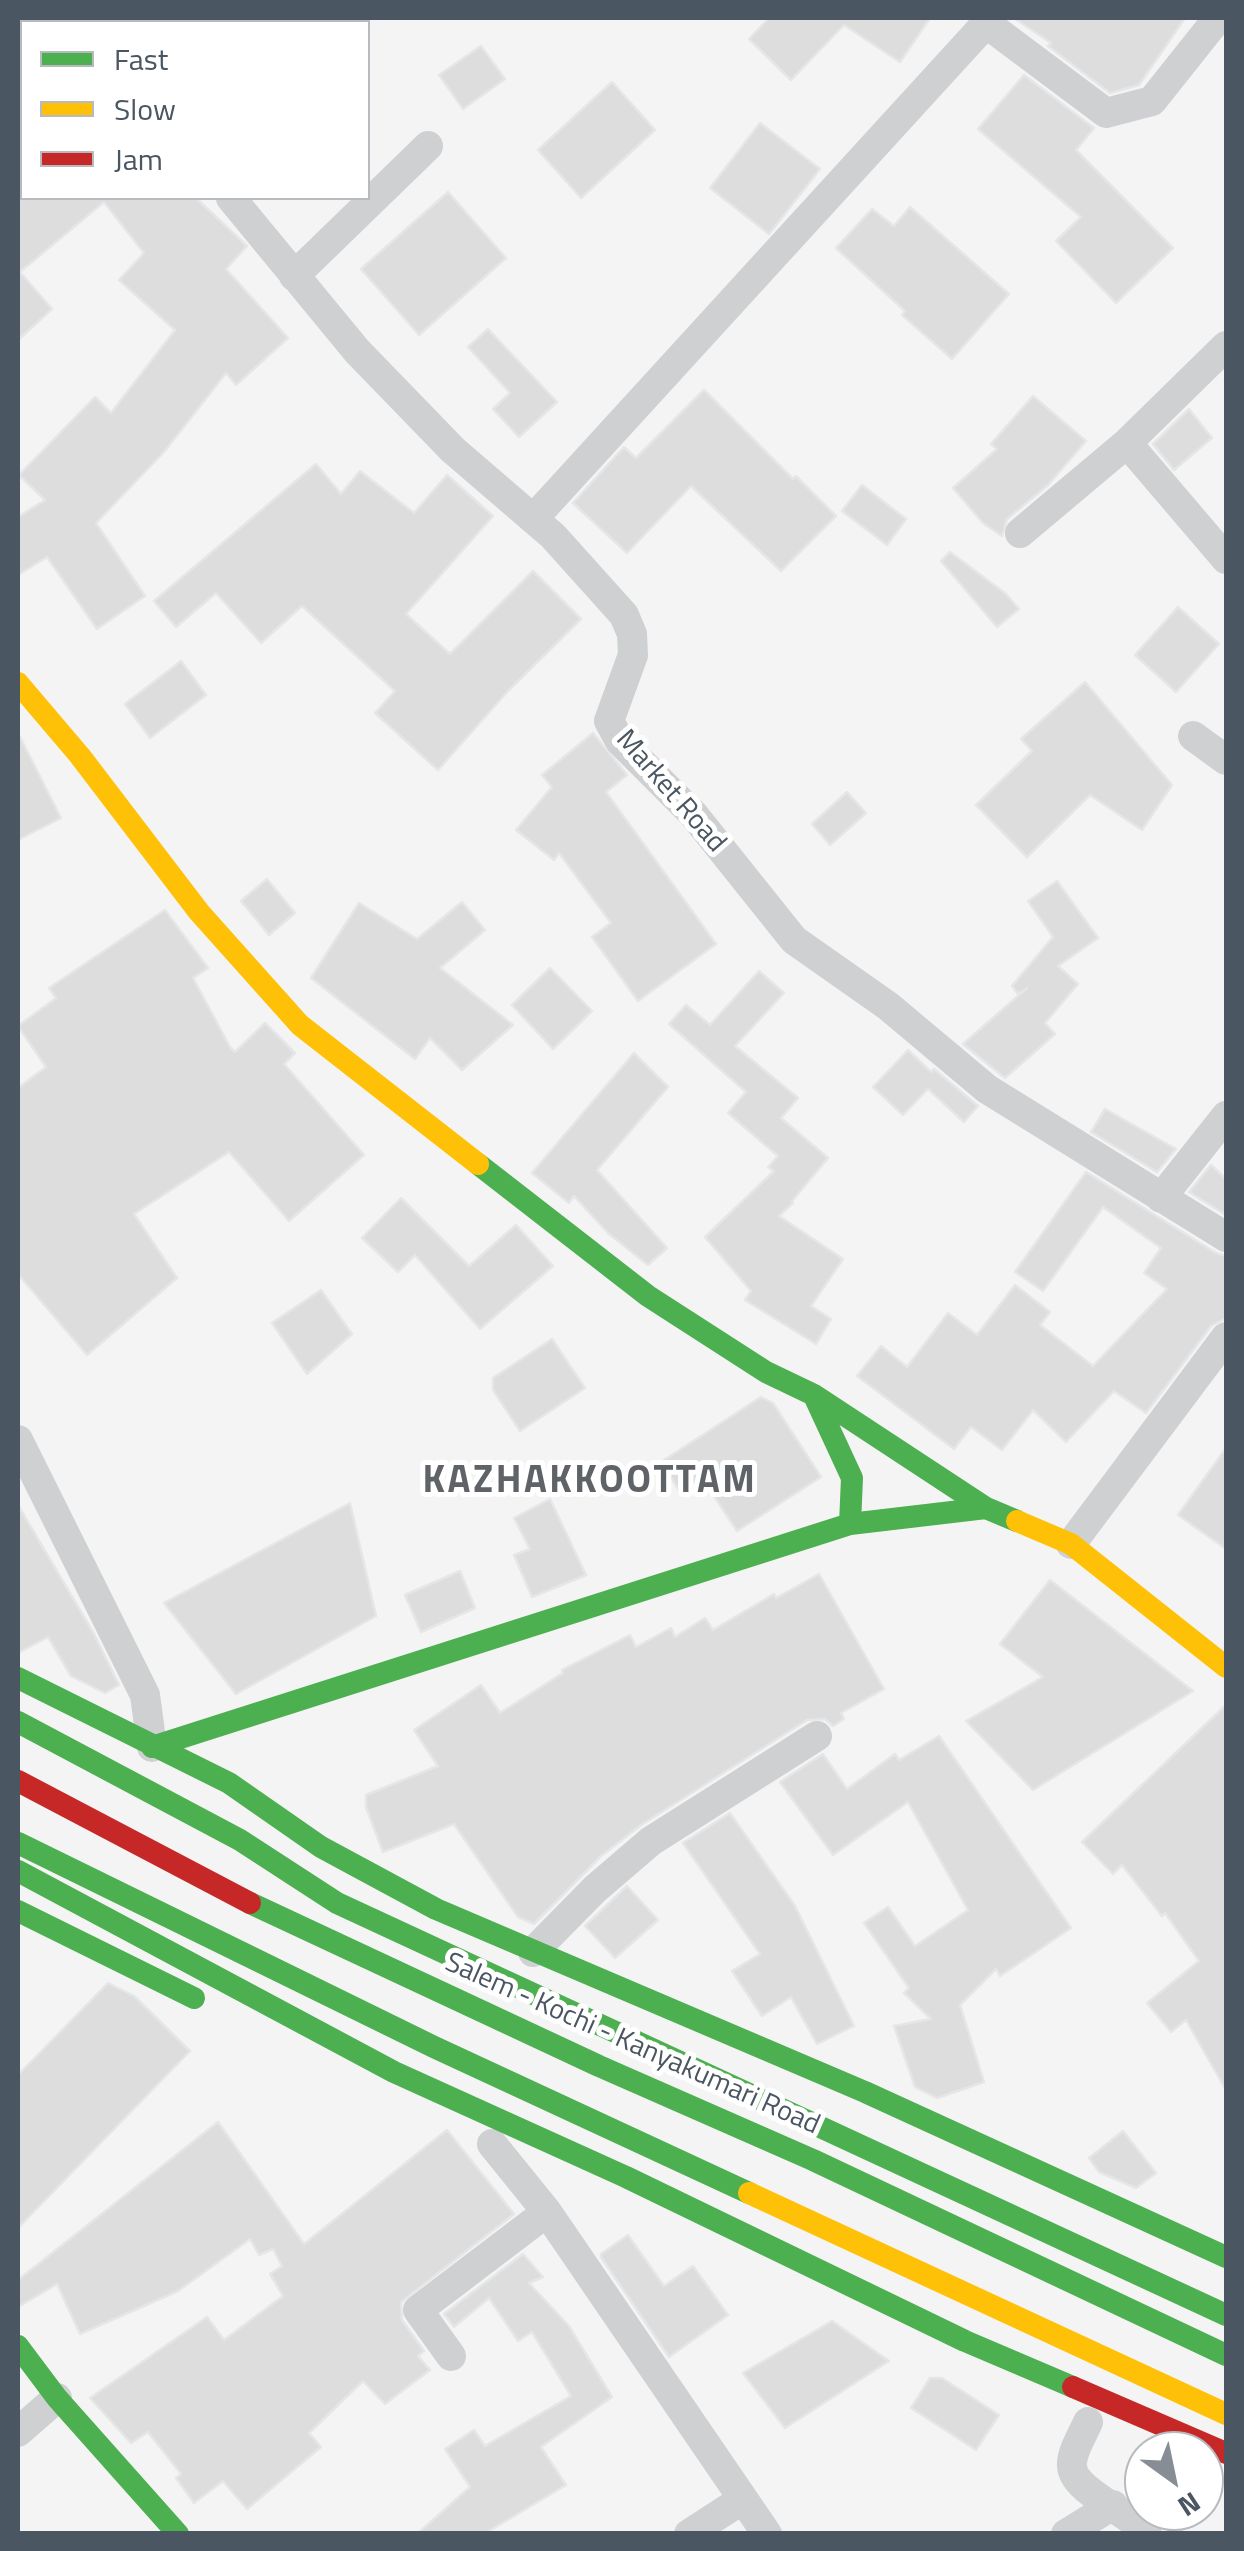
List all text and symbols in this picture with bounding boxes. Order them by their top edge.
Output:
legend [20,20,370,200]
text: Fast [114,36,168,82]
text: Slow [114,86,176,132]
text: Jam [114,136,163,182]
street label: Market Road [608,724,732,860]
district label: KAZHAKKOOTTAM [423,1460,757,1506]
street label: Salem - Kochi - Kanyakumari Road [439,1947,825,2143]
north arrow [1124,2431,1224,2531]
text: N [1170,2482,1209,2528]

